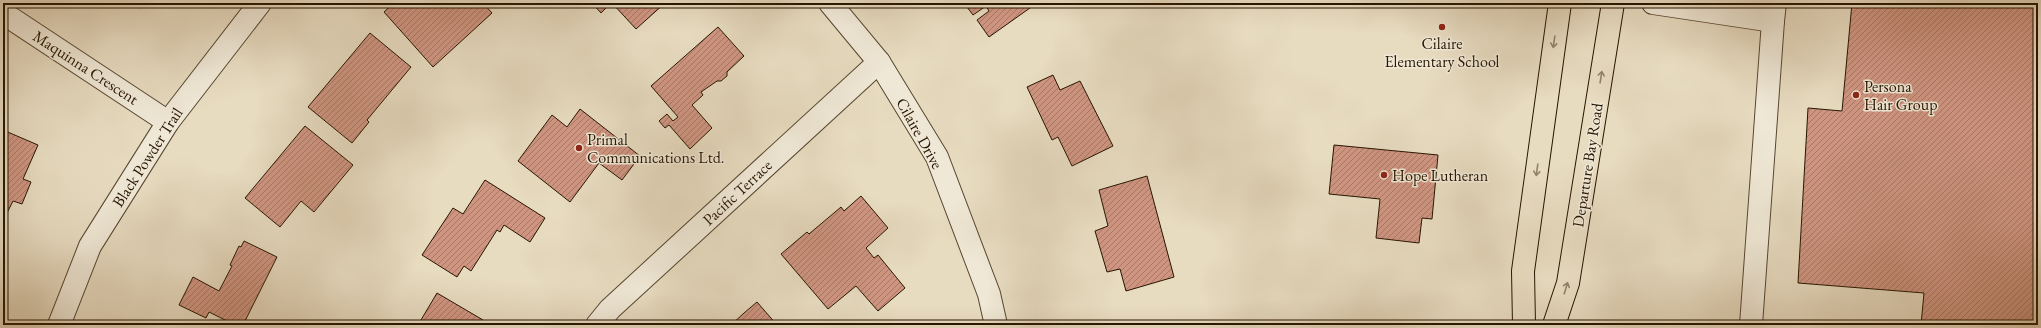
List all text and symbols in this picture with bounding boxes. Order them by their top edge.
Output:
marker: Cilaire Elementary School [1437,22,1447,32]
street label: Maquinna Crescent [29,25,142,109]
place label: Cilaire Elementary School [1385,33,1500,72]
one-way arrow [1551,35,1558,48]
one-way arrow [1598,71,1606,84]
place label: Persona Hair Group [1864,76,1937,115]
marker: Persona Hair Group [1851,90,1861,100]
street label: Cilaire Drive [891,94,948,173]
street label: Departure Bay Road [1567,101,1608,229]
street label: Black Powder Trail [107,103,188,211]
place label: Primal Communications Ltd. [587,129,724,168]
marker: Primal Communications Ltd. [574,143,584,153]
street label: Pacific Terrace [698,155,777,230]
one-way arrow [1533,163,1541,176]
place label: Hope Lutheran [1392,165,1489,186]
marker: Hope Lutheran [1379,170,1389,180]
one-way arrow [1563,282,1571,294]

